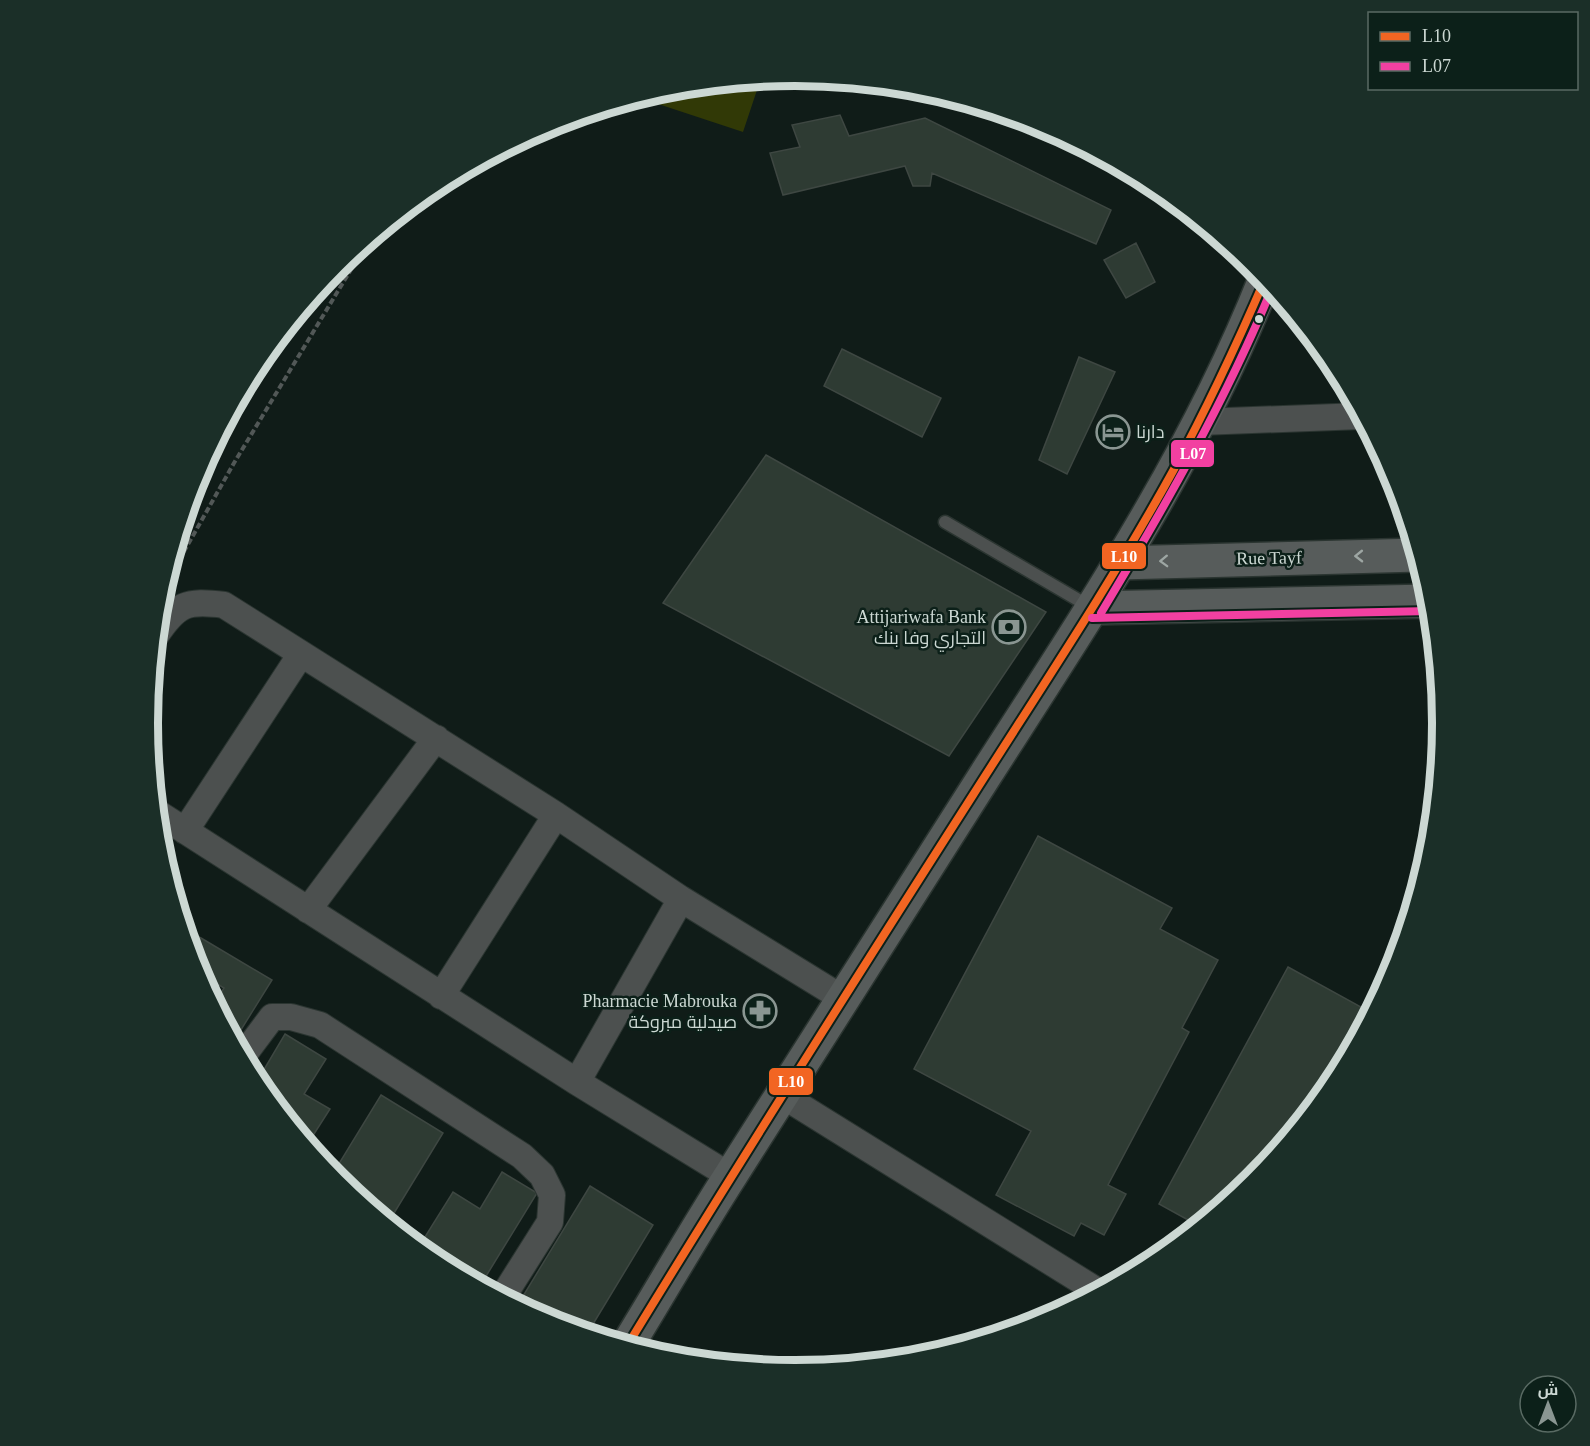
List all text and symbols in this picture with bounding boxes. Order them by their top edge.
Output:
legend [1368,12,1578,90]
text: L10 [1422,26,1451,46]
text: L07 [1422,56,1451,76]
unlabelled marker [1253,313,1265,325]
hotel icon: دارنا [1095,414,1131,450]
place label: دارنا [1136,422,1164,443]
line badge: L07 [1170,439,1215,468]
text: L07 [1180,445,1206,462]
line badge: L10 [1101,542,1147,570]
street label: Rue Tayf [1236,547,1302,569]
text: L10 [1111,548,1137,565]
one-way arrow [1355,550,1364,562]
one-way arrow [1160,555,1169,567]
place label: Attijariwafa Bank التجاري وفا بنك [857,607,986,652]
bank icon: Attijariwafa Bank التجاري وفا بنك [991,609,1027,645]
place label: Pharmacie Mabrouka صيدلية مبروكة [583,991,737,1033]
pharmacy icon: Pharmacie Mabrouka صيدلية مبروكة [742,993,778,1029]
line badge: L10 [768,1067,814,1096]
text: L10 [778,1073,804,1090]
north arrow [1518,1374,1578,1434]
text: ش [1538,1381,1558,1399]

